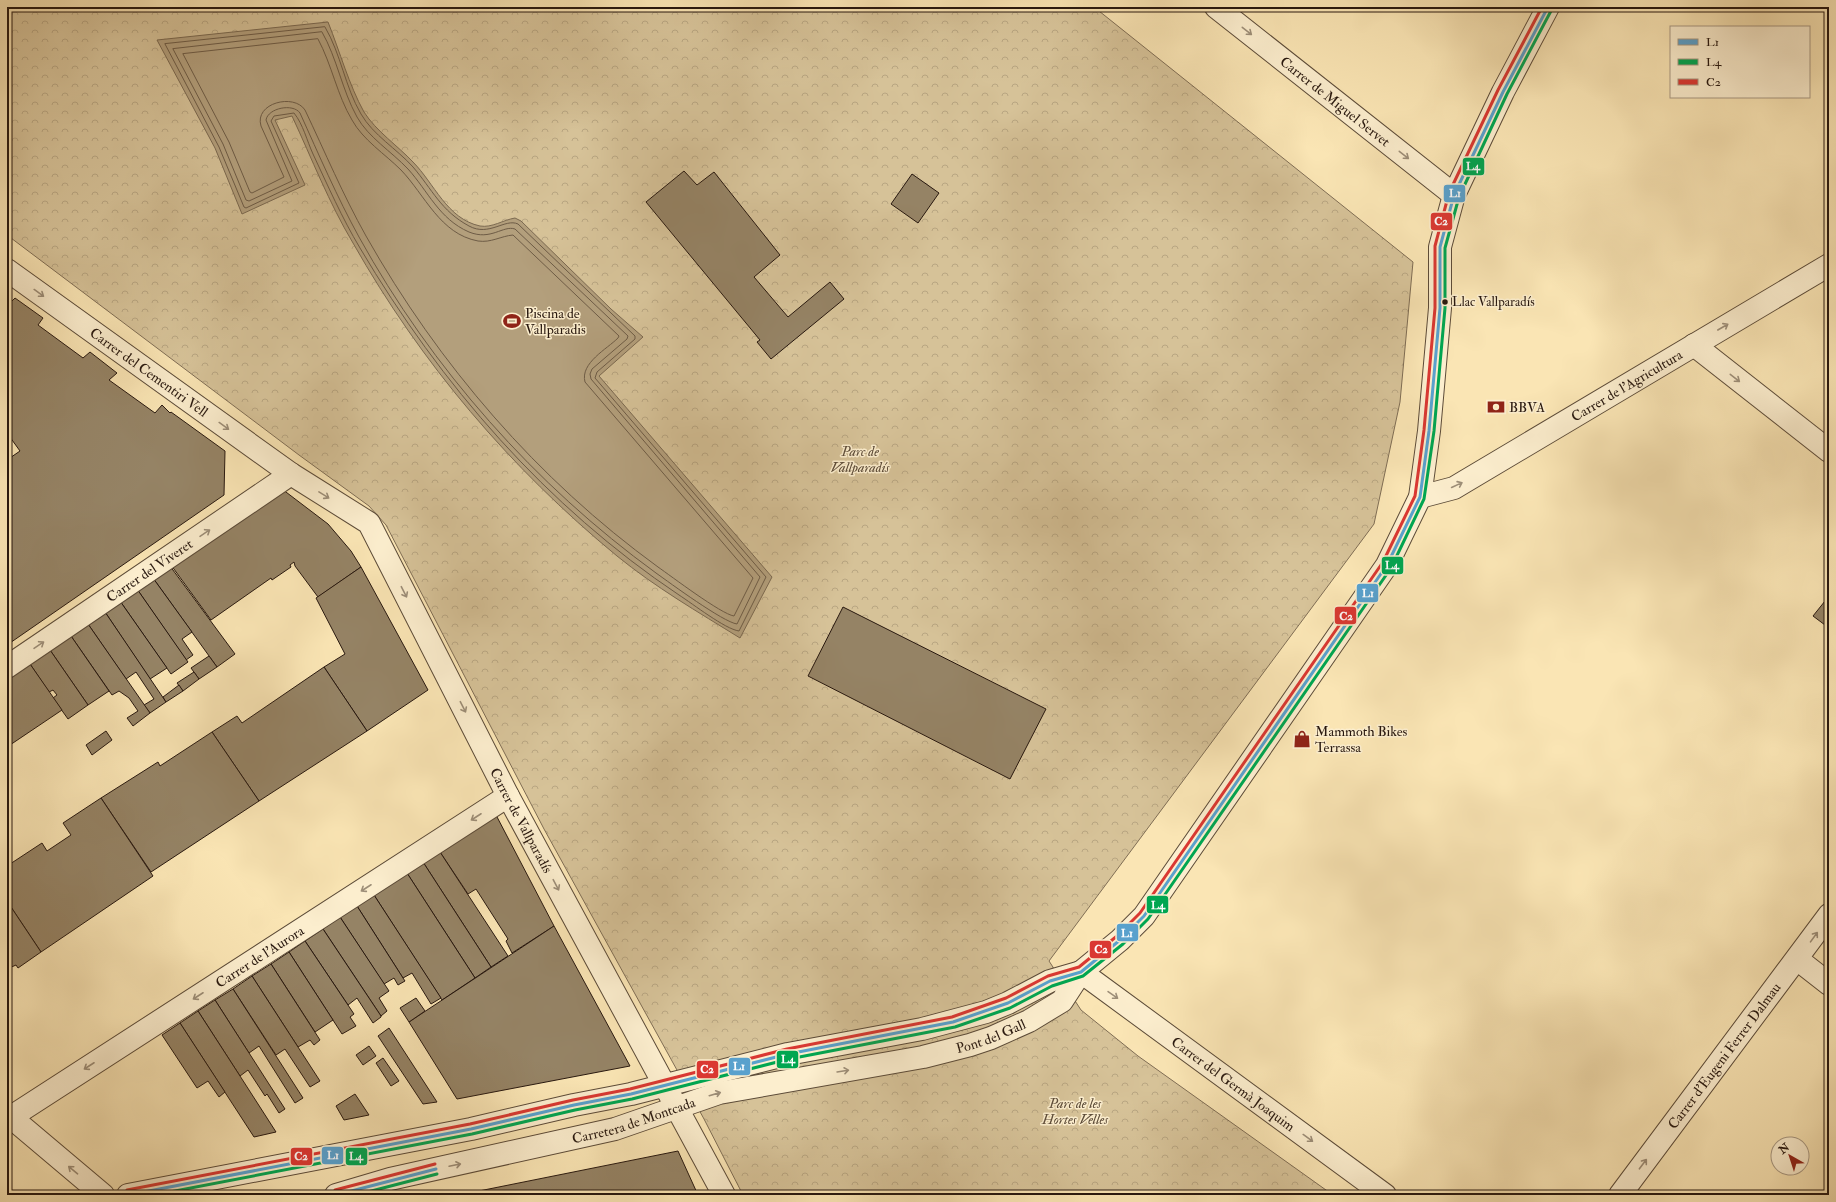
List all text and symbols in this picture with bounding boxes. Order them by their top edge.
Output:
legend [1670,26,1810,98]
one-way arrow [1242,27,1253,35]
text: L1 [1706,35,1719,50]
street label: Carrer de Miguel Servet [1277,53,1394,150]
text: L4 [1706,55,1722,70]
text: C2 [1706,75,1721,90]
one-way arrow [1399,151,1410,159]
line badge: L4 [1462,157,1485,176]
text: L4 [1466,160,1481,174]
line badge: L1 [1443,184,1466,203]
text: L1 [1449,187,1461,200]
line badge: C2 [1430,212,1453,231]
text: C2 [1434,215,1448,228]
one-way arrow [33,289,44,297]
place label: Llac Vallparadís [1452,294,1535,311]
marker: Llac Vallparadís [1440,297,1450,307]
place label: Piscina de Vallparadis [525,305,586,339]
sports icon: Piscina de Vallparadis [502,311,522,331]
one-way arrow [1717,323,1729,331]
street label: Carrer del Cementiri Vell [87,324,212,421]
street label: Carrer de l'Agricultura [1568,346,1686,425]
one-way arrow [1730,373,1741,382]
bank icon: BBVA [1486,397,1506,417]
place label: BBVA [1509,399,1545,416]
one-way arrow [218,422,229,430]
park label: Parc de Vallparadís [831,443,890,476]
one-way arrow [1451,481,1463,488]
one-way arrow [318,491,329,499]
one-way arrow [199,529,210,537]
street label: Carrer del Viveret [103,535,196,606]
line badge: L4 [1381,556,1404,575]
text: L4 [1385,559,1400,573]
line badge: L1 [1356,583,1379,603]
one-way arrow [401,585,408,597]
text: L1 [1362,587,1374,600]
line badge: C2 [1334,606,1357,625]
text: C2 [1339,610,1353,623]
one-way arrow [33,641,44,649]
one-way arrow [460,701,467,713]
place label: Mammoth Bikes Terrassa [1315,723,1408,756]
shop icon: Mammoth Bikes Terrassa [1292,729,1312,749]
street label: Carrer de Vallparadís [487,765,557,876]
one-way arrow [471,813,482,821]
one-way arrow [553,878,560,890]
one-way arrow [361,883,372,892]
line badge: L4 [1146,895,1169,914]
text: L4 [1151,899,1166,913]
street label: Carrer de l'Aurora [212,922,307,991]
line badge: L1 [1116,923,1139,942]
text: L1 [1121,927,1133,940]
one-way arrow [1809,931,1818,942]
line badge: C2 [1089,940,1112,959]
text: C2 [1094,943,1108,956]
street label: Carrer d'Eugeni Ferrer Dalmau [1664,979,1784,1132]
one-way arrow [1107,991,1118,999]
one-way arrow [193,992,204,1000]
street label: Pont del Gall [954,1015,1029,1057]
street label: Carrer del Germà Joaquim [1168,1033,1299,1135]
line badge: L4 [776,1050,799,1069]
text: L4 [781,1053,796,1067]
line badge: L1 [728,1057,751,1076]
line badge: C2 [696,1060,719,1079]
text: L1 [733,1060,745,1073]
one-way arrow [83,1063,95,1071]
text: C2 [700,1063,714,1076]
one-way arrow [836,1067,849,1075]
one-way arrow [709,1090,722,1097]
street label: Carretera de Montcada [570,1093,698,1147]
park label: Parc de les Hortes Velles [1041,1095,1109,1128]
one-way arrow [1303,1134,1314,1142]
north arrow [1770,1136,1810,1176]
text: N [1775,1140,1793,1157]
line badge: L1 [321,1146,344,1165]
line badge: C2 [290,1147,313,1166]
line badge: L4 [345,1147,368,1166]
text: L1 [327,1149,339,1162]
text: C2 [294,1150,308,1163]
text: L4 [349,1150,364,1164]
one-way arrow [1639,1158,1647,1169]
one-way arrow [448,1160,461,1168]
one-way arrow [68,1166,79,1175]

